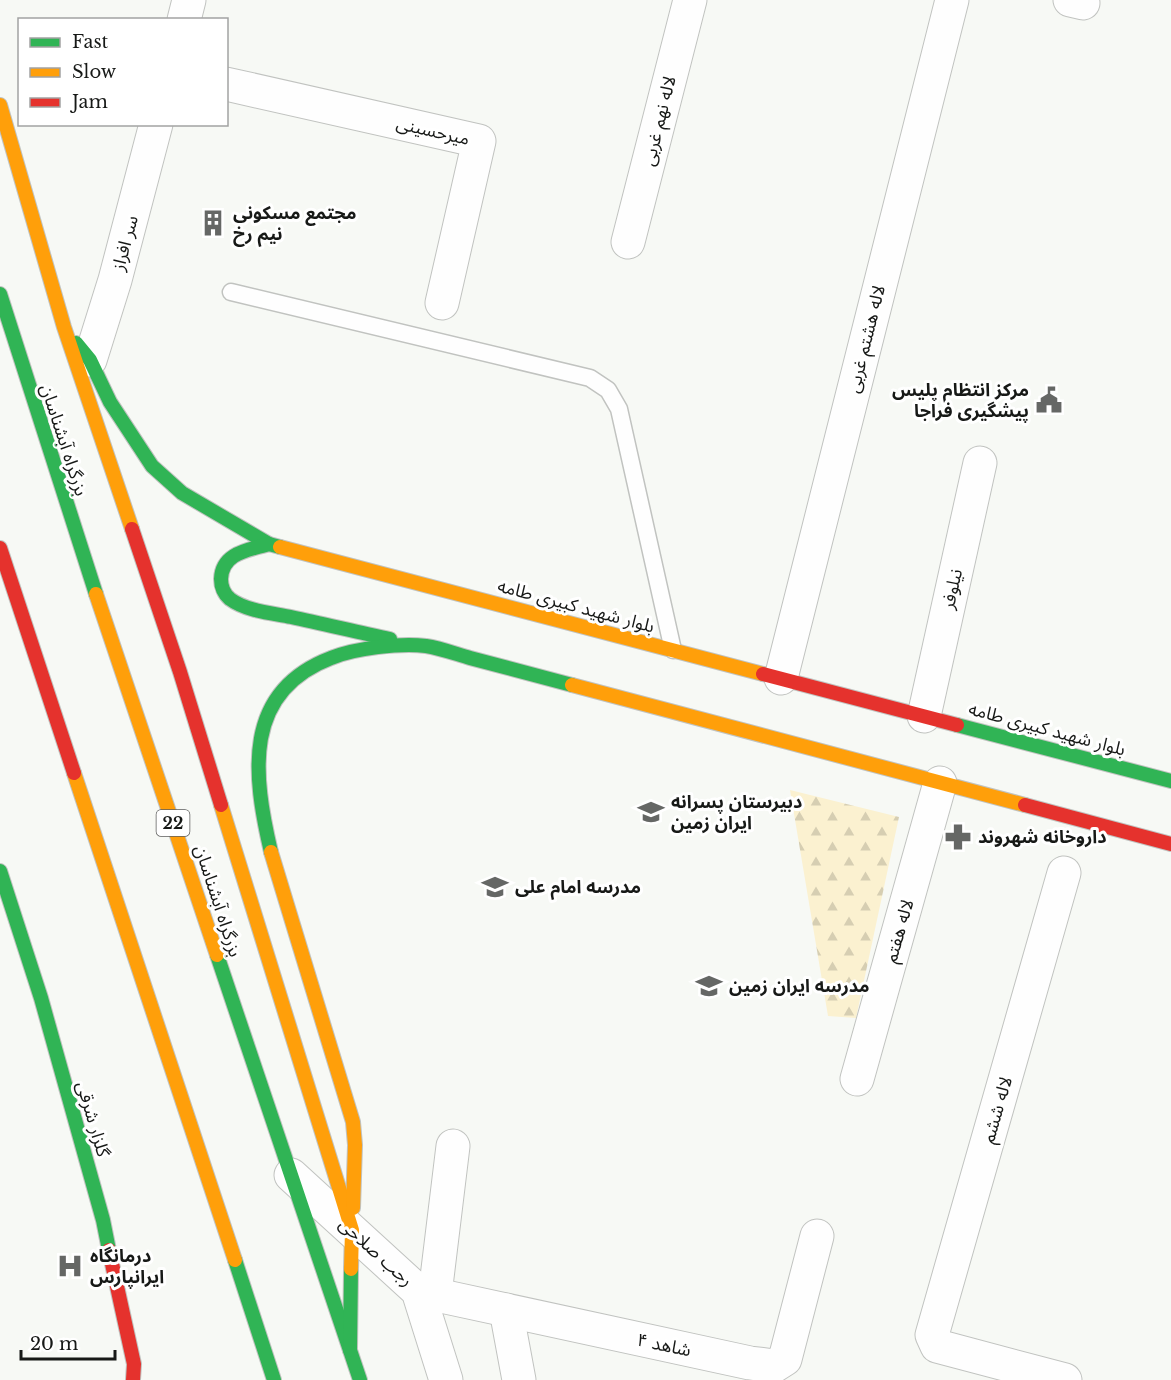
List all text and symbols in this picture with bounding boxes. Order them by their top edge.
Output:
legend [18,18,228,126]
text: Fast [72,31,109,53]
text: Slow [72,61,117,83]
street label: لاله نهم غربی [637,74,683,169]
text: Jam [70,91,108,113]
street label: میرحسینی [394,112,472,150]
place label: مجتمع مسکونی نیم رخ [233,202,356,247]
building icon: مجتمع مسکونی نیم رخ [198,208,228,238]
street label: سر افراز [107,213,143,274]
street label: لاله هشتم غربی [842,283,892,396]
place label: مرکز انتظام پلیس پیشگیری فراجا [892,379,1029,423]
street label: بزرگراه آبشناسان [36,381,92,499]
public building icon: مرکز انتظام پلیس پیشگیری فراجا [1034,385,1064,415]
street label: نیلوفر [936,567,967,612]
street label: بلوار شهید کبیری طامه [495,574,657,638]
street label: بلوار شهید کبیری طامه [966,697,1128,761]
place label: دبیرستان پسرانه ایران زمین [671,791,802,834]
school or university icon: دبیرستان پسرانه ایران زمین [636,797,666,827]
road number: 22 [156,810,190,836]
pharmacy icon: داروخانه شهروند [943,822,973,852]
place label: داروخانه شهروند [978,826,1107,848]
street label: بزرگراه آبشناسان [190,842,246,960]
school or university icon: مدرسه امام علی [480,872,510,902]
place label: مدرسه امام علی [515,876,641,900]
street label: لاله هفتم [879,897,920,966]
school or university icon: مدرسه ایران زمین [694,971,724,1001]
place label: مدرسه ایران زمین [729,975,870,997]
street label: لاله ششم [977,1074,1019,1147]
street label: گلزار شرقی [72,1079,114,1160]
street label: رجب صلاحی [334,1213,418,1291]
place label: درمانگاه ایرانپارس [90,1245,164,1289]
hospital icon: درمانگاه ایرانپارس [55,1251,85,1281]
scale bar [21,1323,116,1361]
street label: شاهد ۴ [635,1329,693,1361]
text: 20 m [30,1333,78,1355]

